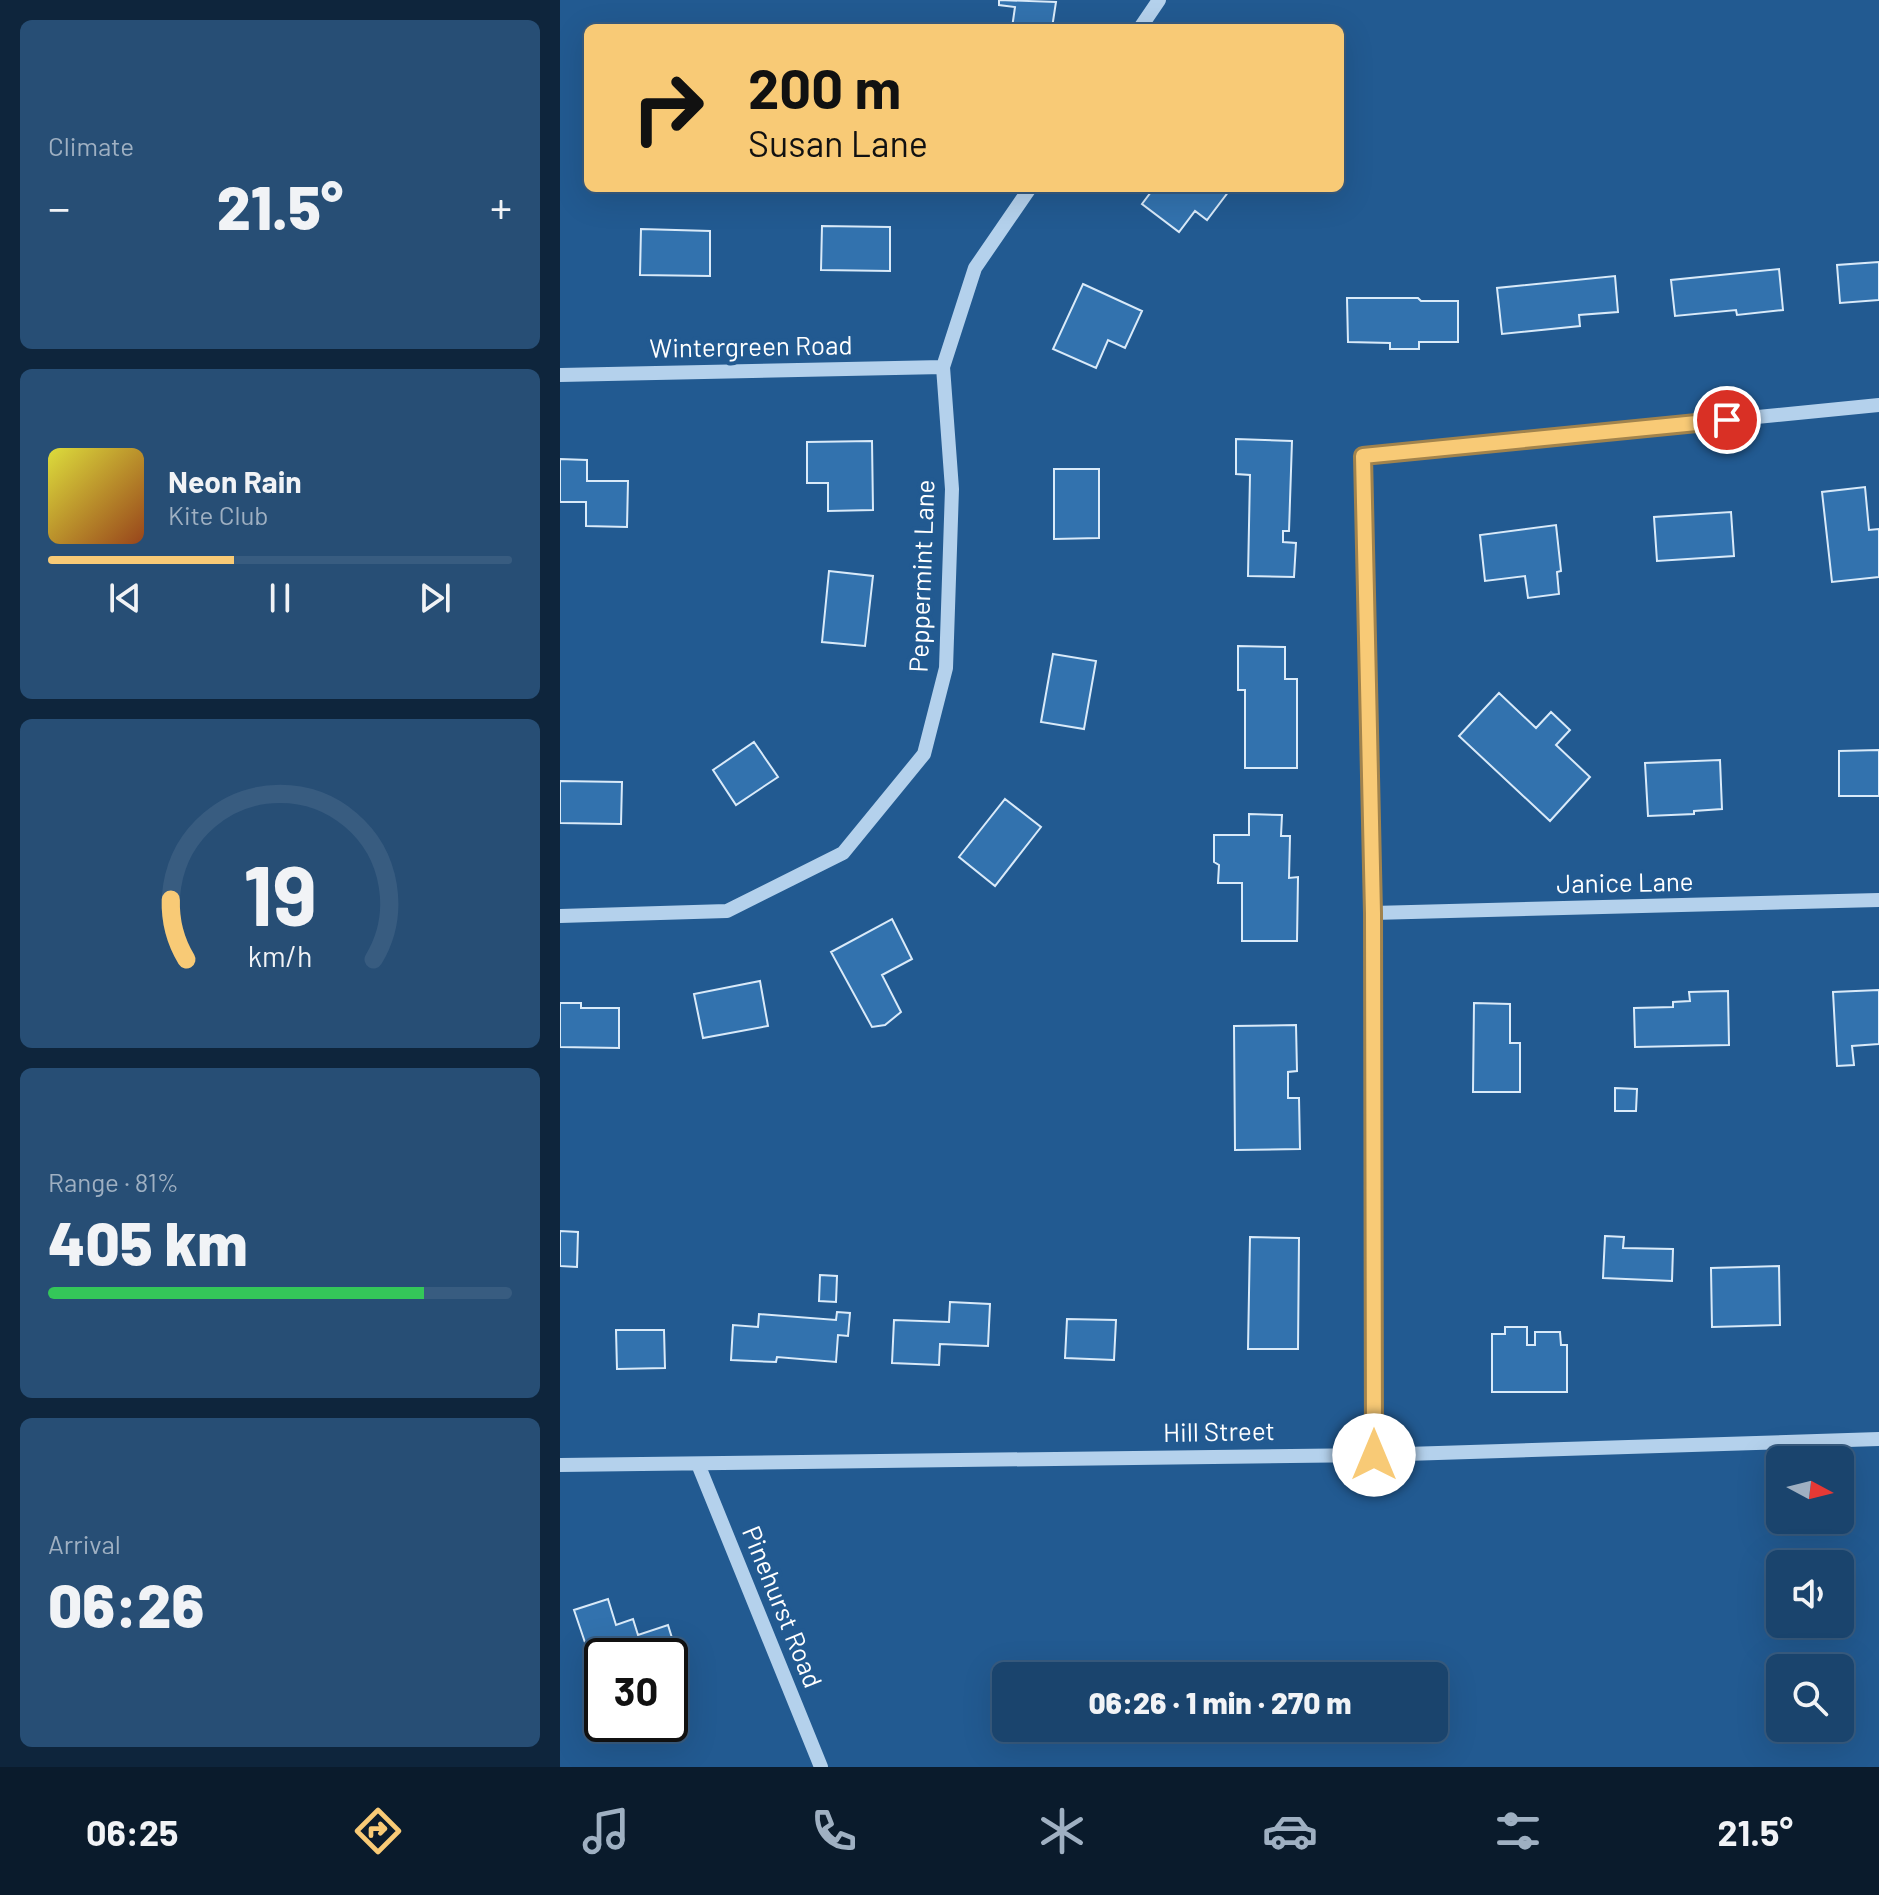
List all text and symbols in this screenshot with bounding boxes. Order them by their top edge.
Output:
text: 200 m [748,53,901,120]
icon: right [616,56,720,160]
text: Susan Lane [748,121,928,164]
text: Climate [48,130,134,161]
text: 21.5° [217,170,343,242]
text: − [48,180,70,233]
text: + [490,180,512,233]
street label: Wintergreen Road [649,328,853,363]
pin [1693,386,1761,454]
icon: arrive [1705,398,1749,442]
text: Neon Rain [168,463,302,499]
street label: Peppermint Lane [902,479,939,673]
text: Kite Club [168,499,269,530]
icon: previous [103,576,147,620]
icon: pause [258,576,302,620]
icon: next [413,576,457,620]
text: 19 [243,842,317,942]
street label: Janice Lane [1556,865,1694,898]
text: km/h [248,938,312,973]
text: Range · 81% [48,1166,179,1197]
text: 405 km [48,1206,248,1278]
position arrow [1332,1413,1416,1497]
street label: Hill Street [1163,1414,1275,1447]
north arrow [1766,1446,1854,1534]
map controls [1766,1446,1854,1742]
street label: Pinehurst Road [737,1521,830,1692]
text: Arrival [48,1528,121,1559]
button: sound [1766,1550,1854,1638]
text: 06:26 [48,1568,204,1640]
speed limit sign: 30 [584,1638,688,1742]
button: search [1766,1654,1854,1742]
text: 06:26 · 1 min · 270 m [1088,1684,1352,1720]
icon: directions [350,1803,406,1859]
icon: music [578,1803,634,1859]
icon: phone [806,1803,862,1859]
icon: climate [1034,1803,1090,1859]
icon: car [1262,1803,1318,1859]
icon: filters [1490,1803,1546,1859]
text: 06:25 [86,1810,178,1853]
text: 21.5° [1718,1810,1793,1853]

